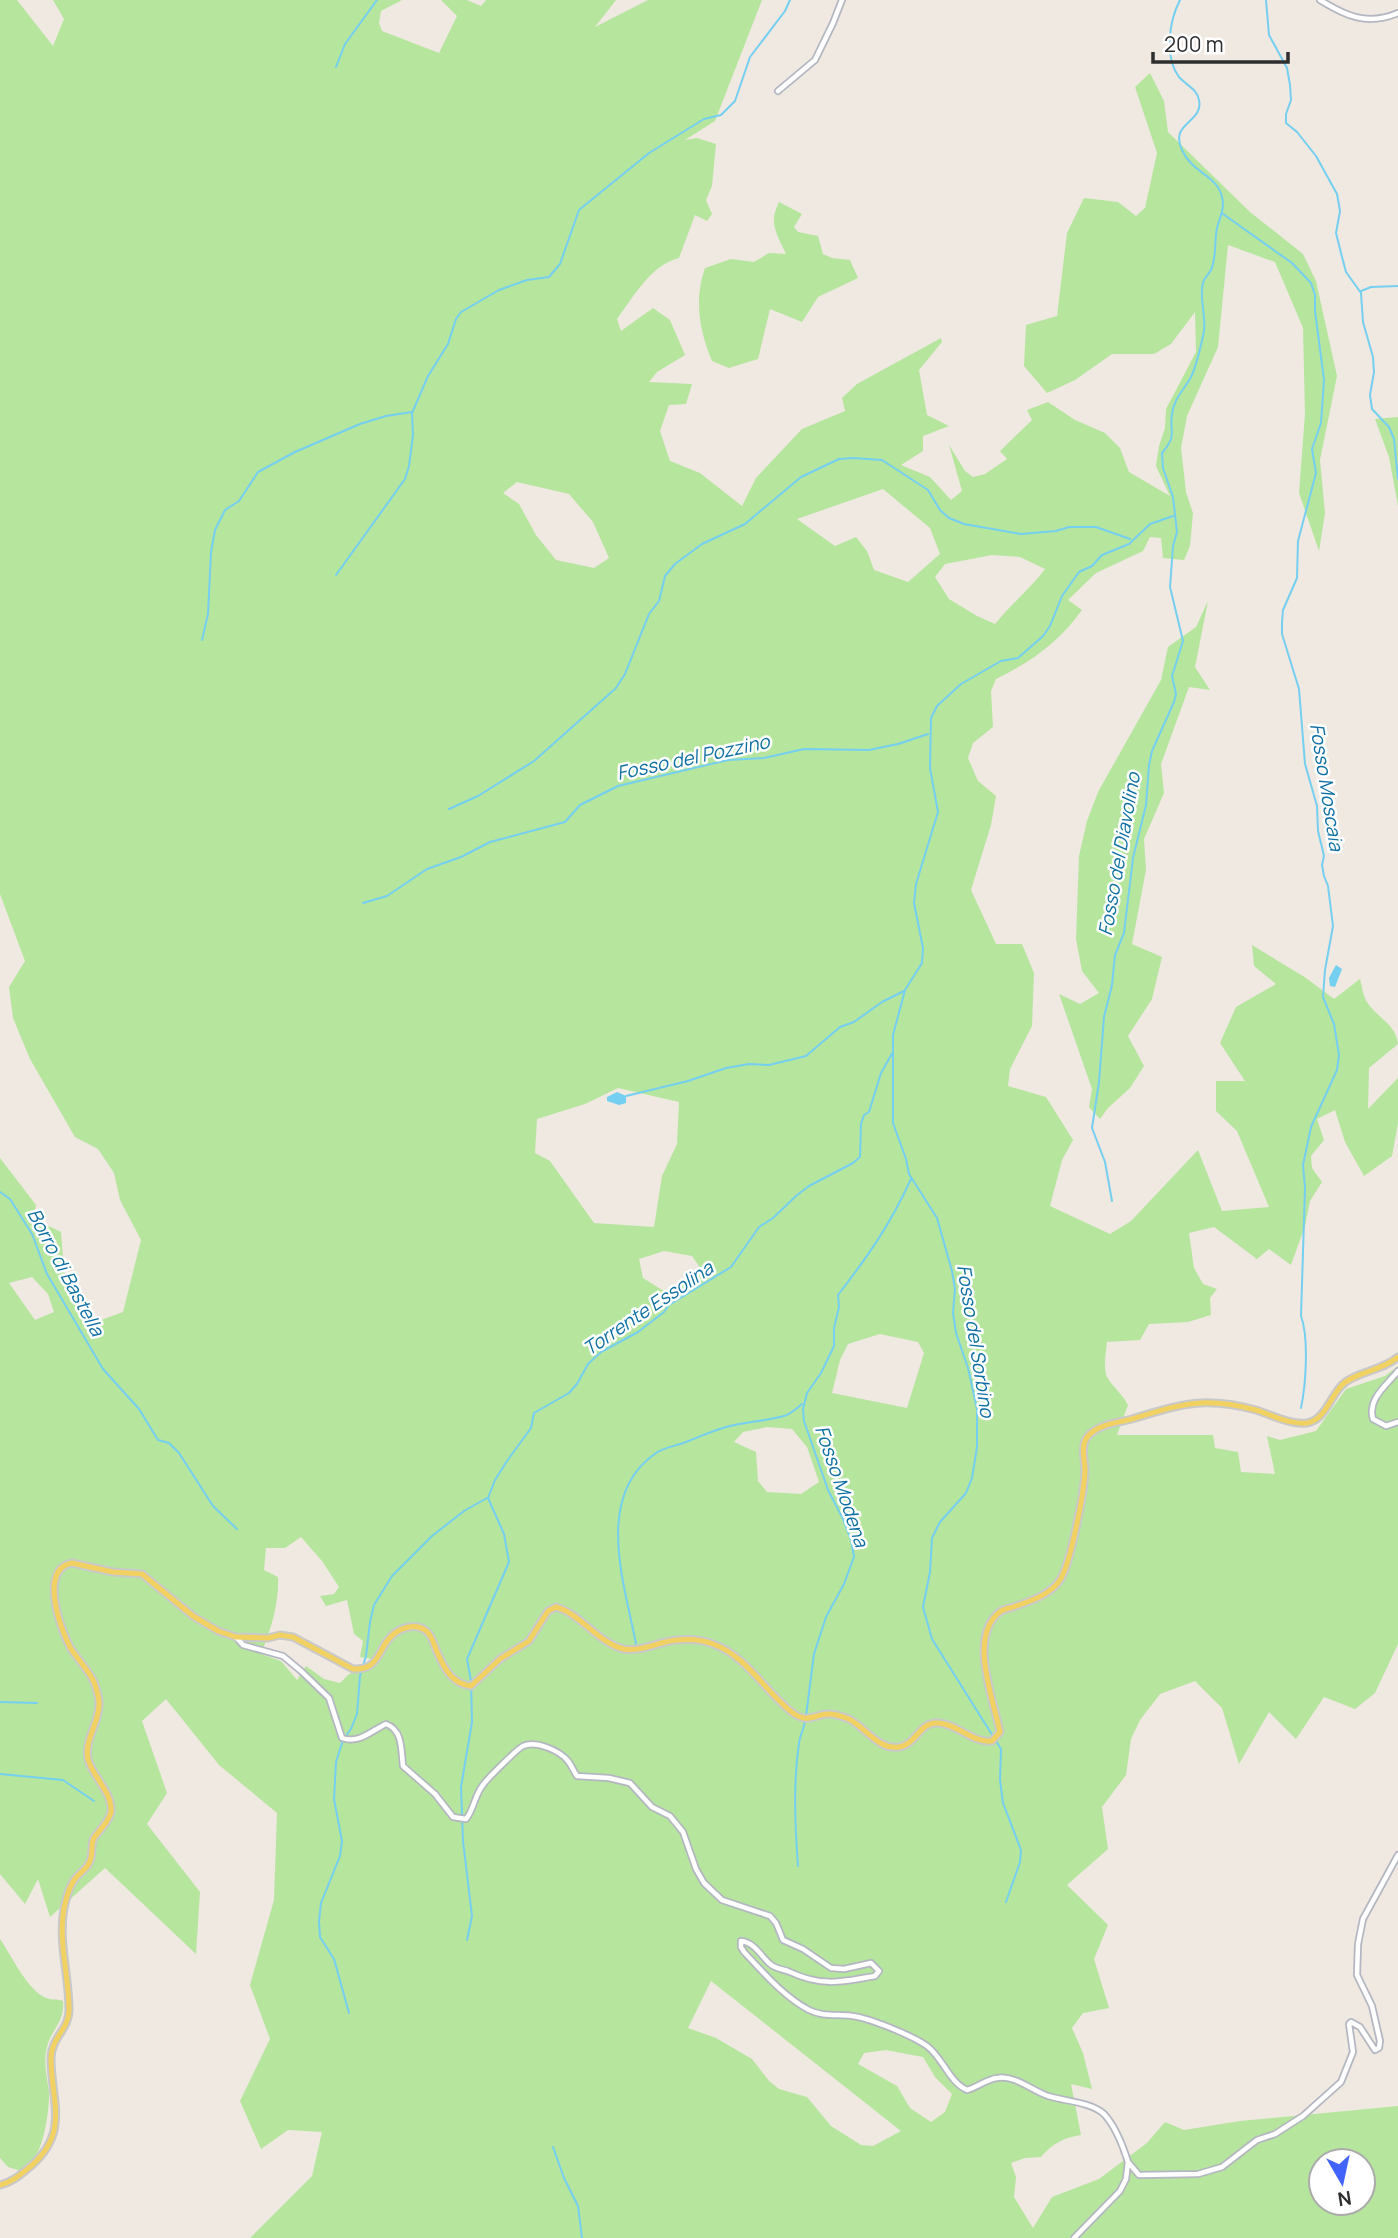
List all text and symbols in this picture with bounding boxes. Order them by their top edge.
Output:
scale bar [1153,21,1288,65]
text: 200 m [1164,30,1224,58]
water label: Fosso Moscaia [1304,721,1350,854]
water label: Fosso del Pozzino [614,728,773,786]
water label: Fosso del Diavolino [1092,769,1146,938]
water label: Borro di Bastella [21,1204,111,1342]
water label: Torrente Essolina [578,1254,719,1361]
water label: Fosso del Sorbino [951,1263,1001,1421]
water label: Fosso Modena [809,1422,875,1551]
north arrow [1307,2147,1377,2217]
text: N [1336,2185,1353,2213]

